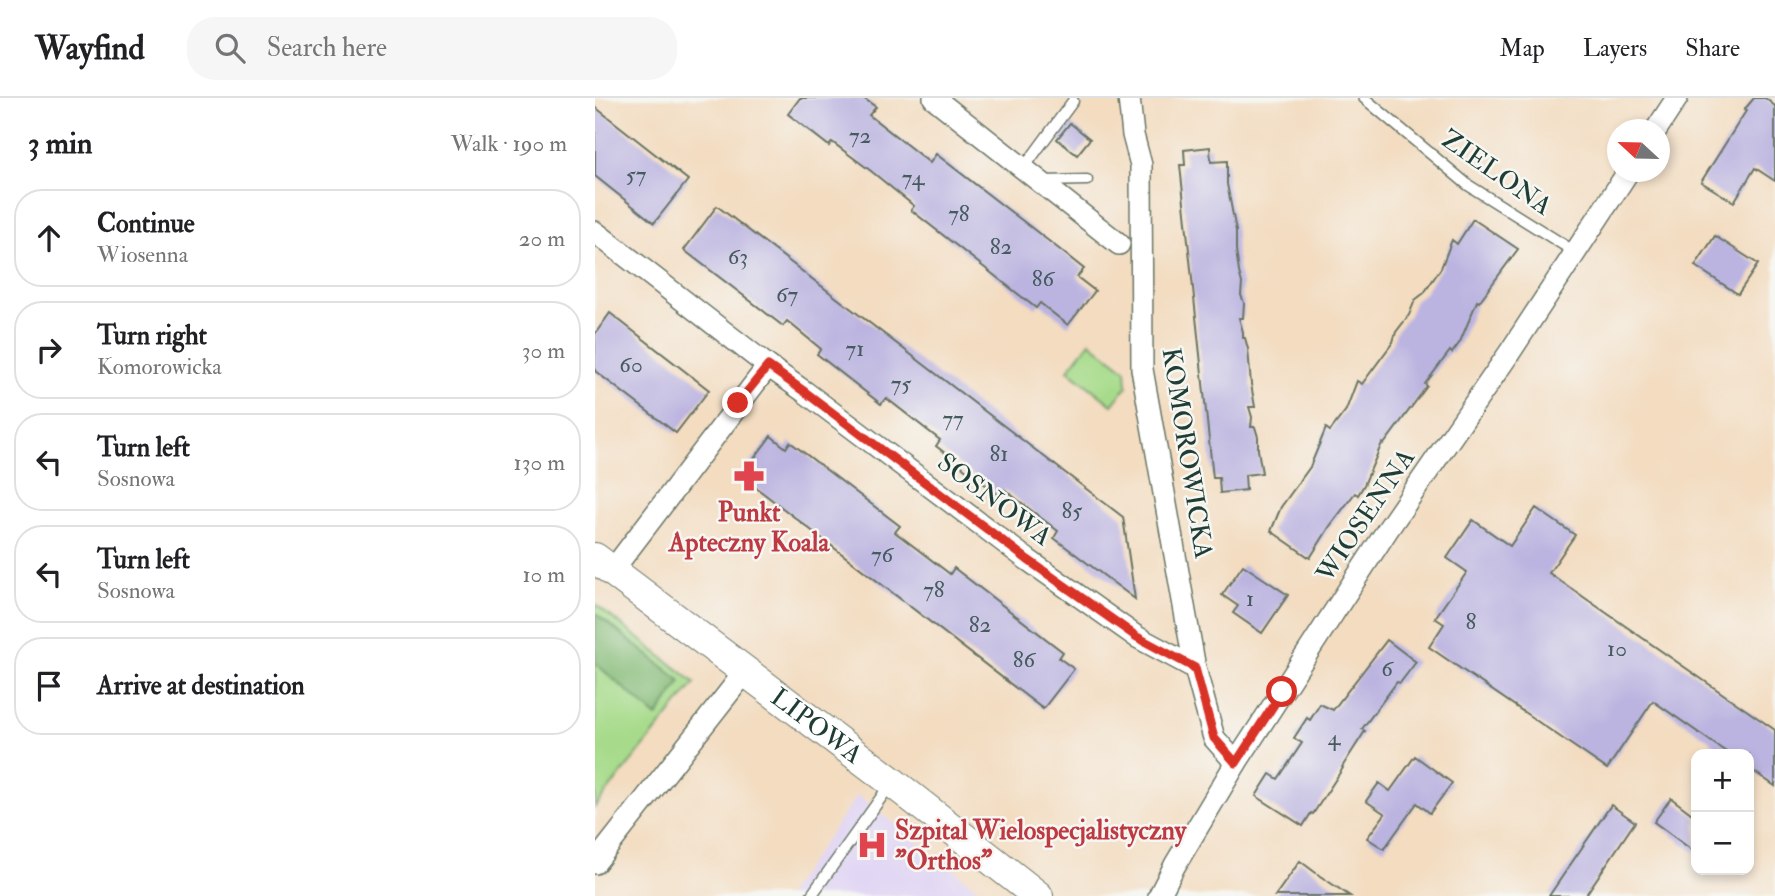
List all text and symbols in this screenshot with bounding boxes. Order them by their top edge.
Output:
search box [187,17,677,80]
text: Wayfind [35,28,145,69]
icon: search [211,29,249,67]
text: Search here [267,32,387,64]
text: Map [1500,33,1545,64]
text: Layers [1583,33,1647,64]
text: Share [1685,33,1740,64]
north arrow [1607,119,1670,182]
house number: 72 [849,121,871,150]
street label: ZIELONA [1435,123,1558,223]
text: 3 min [28,125,93,162]
text: Walk · 190 m [451,129,567,158]
house number: 57 [626,160,647,189]
house number: 74 [902,163,926,192]
house number: 78 [948,199,970,228]
text: Continue [97,208,195,240]
icon: ahead [30,219,68,257]
text: 20 m [519,224,565,253]
house number: 82 [990,232,1012,261]
text: Wiosenna [97,240,188,269]
house number: 63 [728,242,748,271]
house number: 86 [1032,264,1056,293]
house number: 67 [776,280,799,309]
text: Turn right [97,320,207,352]
icon: right [30,331,68,369]
house number: 71 [846,334,864,363]
text: 30 m [522,336,565,365]
street label: KOMOROWICKA [1155,345,1220,561]
house number: 60 [619,350,643,379]
text: Komorowicka [97,352,222,381]
house number: 75 [891,369,911,398]
route end [722,387,753,418]
house number: 77 [942,404,964,433]
text: Turn left [97,432,190,464]
house number: 81 [989,439,1009,468]
street label: WIOSENNA [1309,442,1422,589]
icon: left [30,443,68,481]
street label: SOSNOWA [931,446,1058,553]
text: 130 m [513,448,565,477]
pharmacy icon: Punkt Apteczny Koala [732,459,766,493]
text: Sosnowa [97,464,175,493]
house number: 85 [1062,496,1082,525]
place label: Punkt Apteczny Koala [668,497,830,560]
house number: 76 [871,540,894,569]
text: Turn left [97,544,190,576]
icon: left [30,555,68,593]
text: 10 m [522,560,565,589]
house number: 78 [923,575,945,604]
text: Sosnowa [97,576,175,605]
house number: 1 [1246,584,1254,613]
house number: 8 [1466,607,1477,636]
house number: 82 [969,610,991,639]
house number: 10 [1607,634,1627,663]
house number: 86 [1013,645,1037,674]
house number: 6 [1381,654,1394,683]
icon: arrive [30,667,68,705]
text: Arrive at destination [97,670,305,702]
route start [1266,676,1297,707]
street label: LIPOWA [764,681,869,771]
house number: 4 [1328,723,1342,752]
map controls [1691,749,1754,875]
button: + [1691,749,1754,812]
button: − [1691,812,1754,875]
place label: Szpital Wielospecjalistyczny "Orthos" [895,815,1188,877]
hospital icon: Szpital Wielospecjalistyczny "Orthos" [855,828,889,862]

